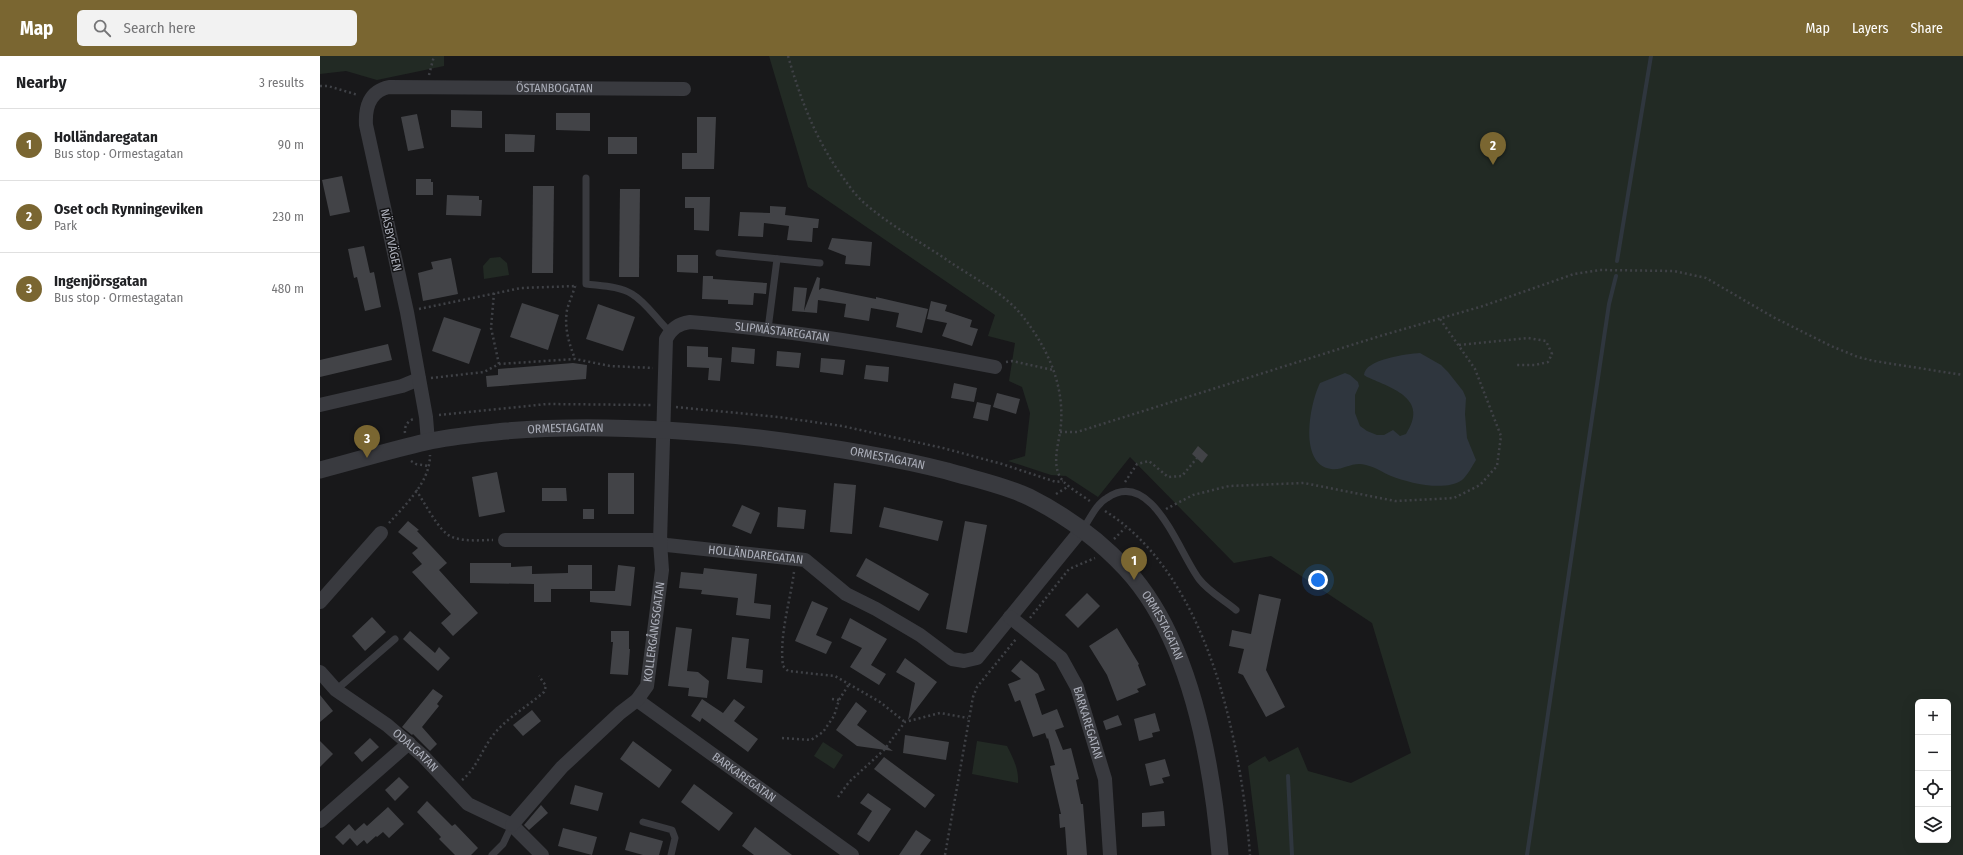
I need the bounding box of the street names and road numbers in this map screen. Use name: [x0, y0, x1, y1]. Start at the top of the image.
street label: ÖSTANBOGATAN: [516, 79, 593, 95]
street label: NÄSBYVÄGEN: [378, 207, 405, 273]
street label: SLIPMÄSTAREGATAN: [734, 319, 831, 345]
street label: ORMESTAGATAN: [527, 421, 604, 436]
street label: ORMESTAGATAN: [849, 444, 926, 472]
street label: HOLLÄNDAREGATAN: [707, 543, 804, 567]
street label: KOLLERGÅNGSGATAN: [641, 581, 667, 683]
street label: ORMESTAGATAN: [1139, 588, 1186, 662]
street label: BARKAREGATAN: [1070, 685, 1106, 761]
street label: ODALGATAN: [390, 726, 441, 775]
street label: BARKAREGATAN: [709, 750, 779, 805]

